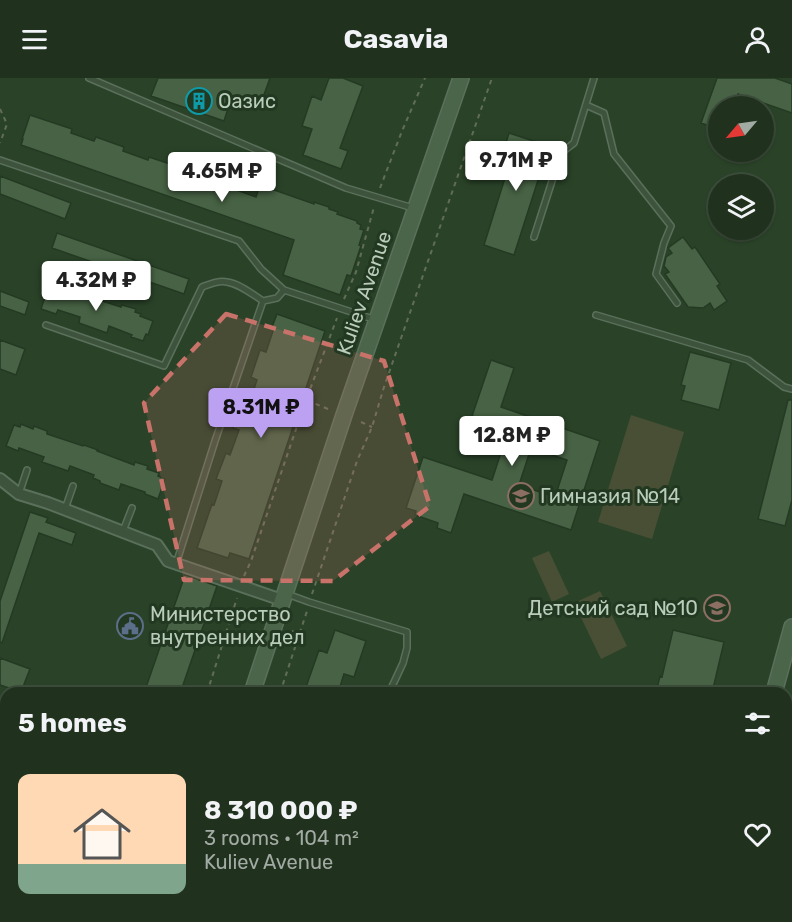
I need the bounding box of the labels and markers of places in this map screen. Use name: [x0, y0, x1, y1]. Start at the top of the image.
building icon: Оазис: [184, 86, 214, 116]
place label: Оазис: [218, 89, 276, 113]
pin: 9.71M ₽: [461, 141, 571, 192]
pin: 4.65M ₽: [167, 152, 277, 203]
pin: 4.32M ₽: [41, 261, 151, 312]
pin: 8.31M ₽: [206, 388, 316, 439]
pin: 12.8M ₽: [457, 416, 567, 467]
school or university icon: Гимназия №14: [506, 481, 536, 511]
place label: Гимназия №14: [540, 484, 680, 508]
school or university icon: Детский сад №10: [702, 593, 732, 623]
place label: Детский сад №10: [528, 596, 698, 620]
place label: Министерство внутренних дел: [150, 602, 305, 649]
public building icon: Министерство внутренних дел: [115, 611, 145, 641]

